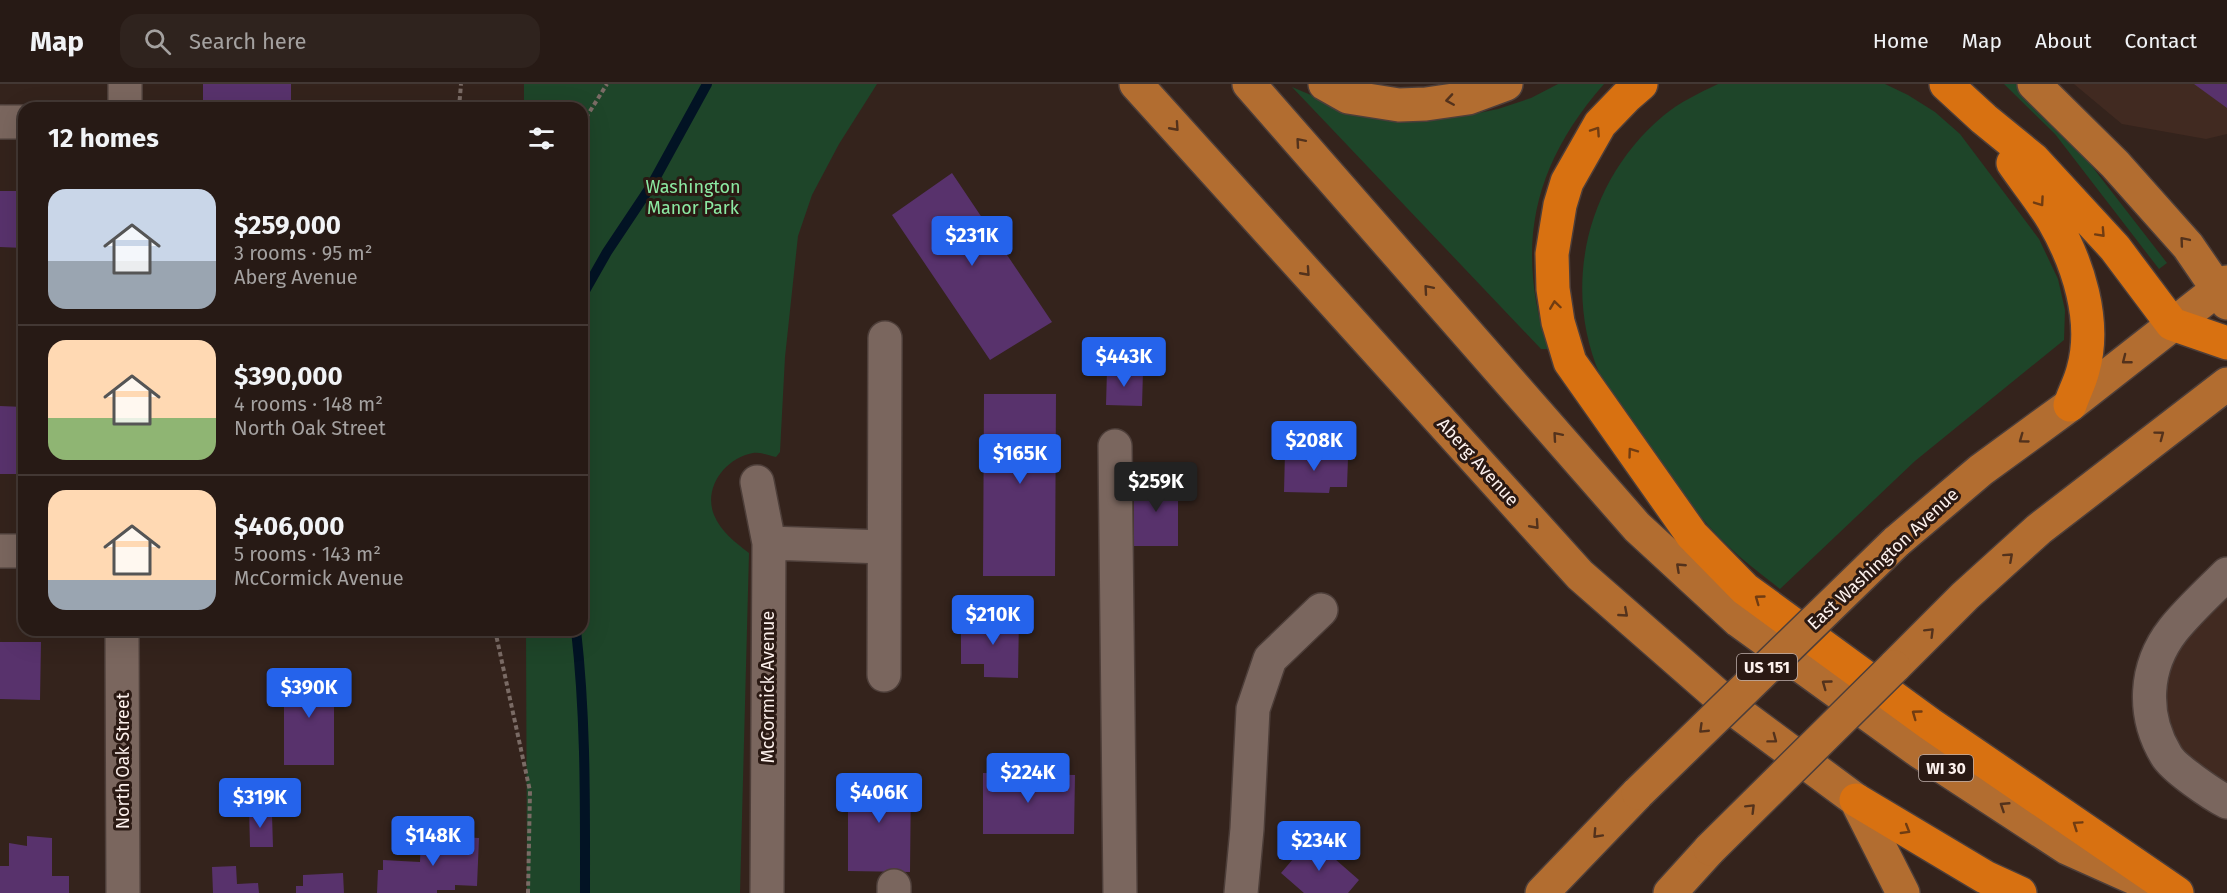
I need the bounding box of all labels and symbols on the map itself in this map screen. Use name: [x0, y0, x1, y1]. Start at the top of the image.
one-way arrow: [1446, 94, 1455, 106]
one-way arrow: [1168, 121, 1179, 131]
one-way arrow: [1589, 127, 1600, 138]
one-way arrow: [1296, 138, 1307, 149]
park label: Washington Manor Park: [645, 176, 741, 219]
one-way arrow: [2033, 196, 2044, 207]
pin: $231K: [930, 216, 1014, 267]
one-way arrow: [2094, 226, 2105, 237]
one-way arrow: [2180, 237, 2191, 248]
one-way arrow: [1299, 265, 1310, 276]
one-way arrow: [1425, 285, 1436, 296]
one-way arrow: [1549, 301, 1561, 310]
pin: $443K: [1082, 337, 1166, 388]
one-way arrow: [2122, 353, 2133, 364]
street label: Aberg Avenue: [1433, 413, 1523, 511]
pin: $208K: [1272, 421, 1356, 472]
one-way arrow: [2154, 431, 2165, 442]
one-way arrow: [1553, 432, 1564, 442]
one-way arrow: [2018, 432, 2029, 443]
pin: $165K: [978, 434, 1062, 485]
one-way arrow: [1628, 448, 1639, 459]
pin: $259K: [1114, 462, 1198, 513]
street label: East Washington Avenue: [1803, 483, 1963, 635]
one-way arrow: [1528, 518, 1539, 529]
one-way arrow: [2002, 553, 2012, 564]
one-way arrow: [1677, 563, 1687, 574]
pin: $210K: [951, 595, 1035, 646]
one-way arrow: [1754, 595, 1765, 606]
one-way arrow: [1617, 606, 1628, 617]
street label: McCormick Avenue: [757, 611, 779, 763]
one-way arrow: [1923, 628, 1933, 639]
road number: US 151: [1737, 654, 1797, 680]
pin: $390K: [267, 668, 351, 719]
one-way arrow: [1821, 680, 1832, 691]
street label: North Oak Street: [112, 692, 134, 829]
one-way arrow: [1912, 710, 1923, 721]
one-way arrow: [1699, 722, 1710, 733]
one-way arrow: [1766, 731, 1777, 742]
pin: $224K: [986, 753, 1070, 804]
road number: WI 30: [1919, 755, 1973, 781]
pin: $406K: [837, 773, 921, 824]
pin: $319K: [218, 778, 302, 829]
one-way arrow: [1999, 802, 2010, 813]
one-way arrow: [1744, 804, 1755, 815]
pin: $148K: [391, 816, 475, 867]
one-way arrow: [2073, 820, 2083, 832]
pin: $234K: [1277, 821, 1361, 872]
one-way arrow: [1900, 823, 1910, 834]
one-way arrow: [1593, 827, 1604, 838]

